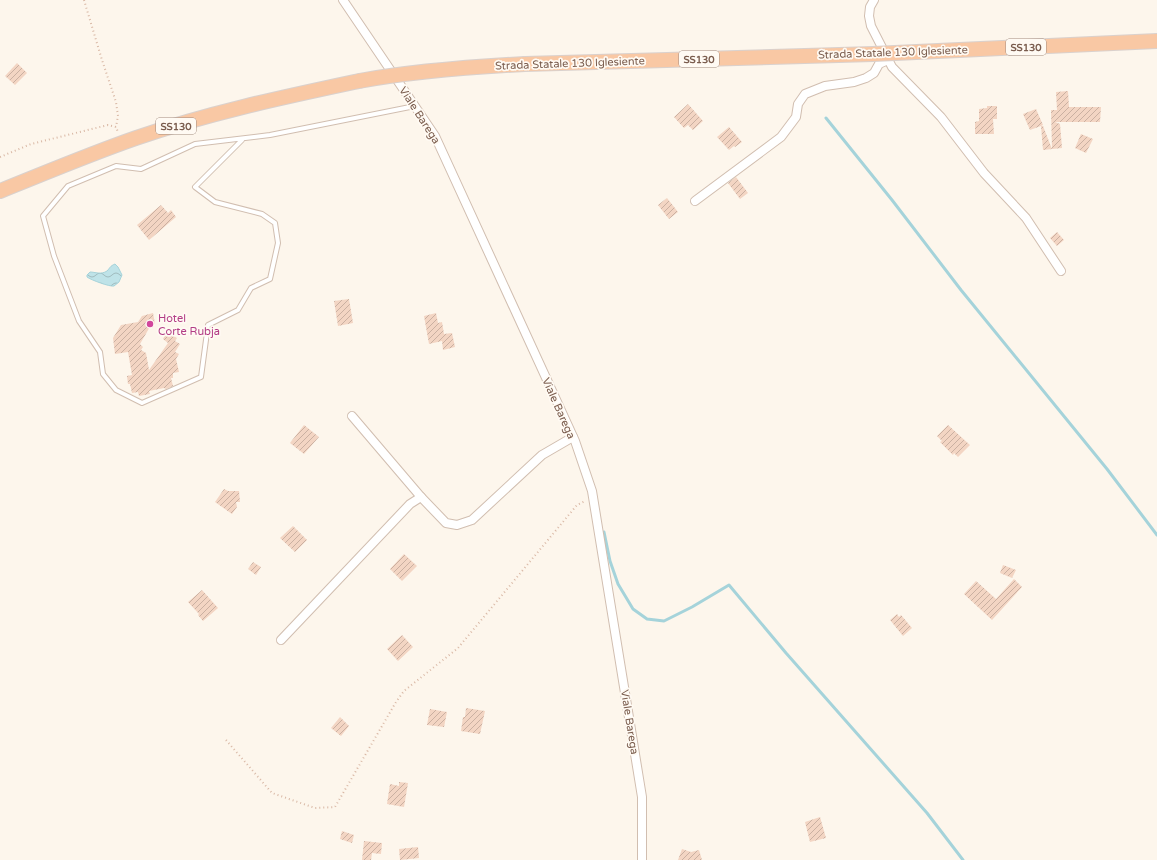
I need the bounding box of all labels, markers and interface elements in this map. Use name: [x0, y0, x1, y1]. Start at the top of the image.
road number: SS130: [1006, 39, 1046, 55]
street label: Strada Statale 130 Iglesiente: [818, 43, 968, 62]
road number: SS130: [679, 51, 719, 67]
street label: Strada Statale 130 Iglesiente: [495, 54, 645, 73]
street label: Viale Barega: [396, 84, 443, 146]
road number: SS130: [156, 118, 196, 134]
place label: Hotel Corte Rubja: [158, 312, 220, 338]
marker: Hotel Corte Rubja: [145, 319, 155, 329]
street label: Viale Barega: [539, 376, 578, 441]
street label: Viale Barega: [618, 689, 641, 755]

